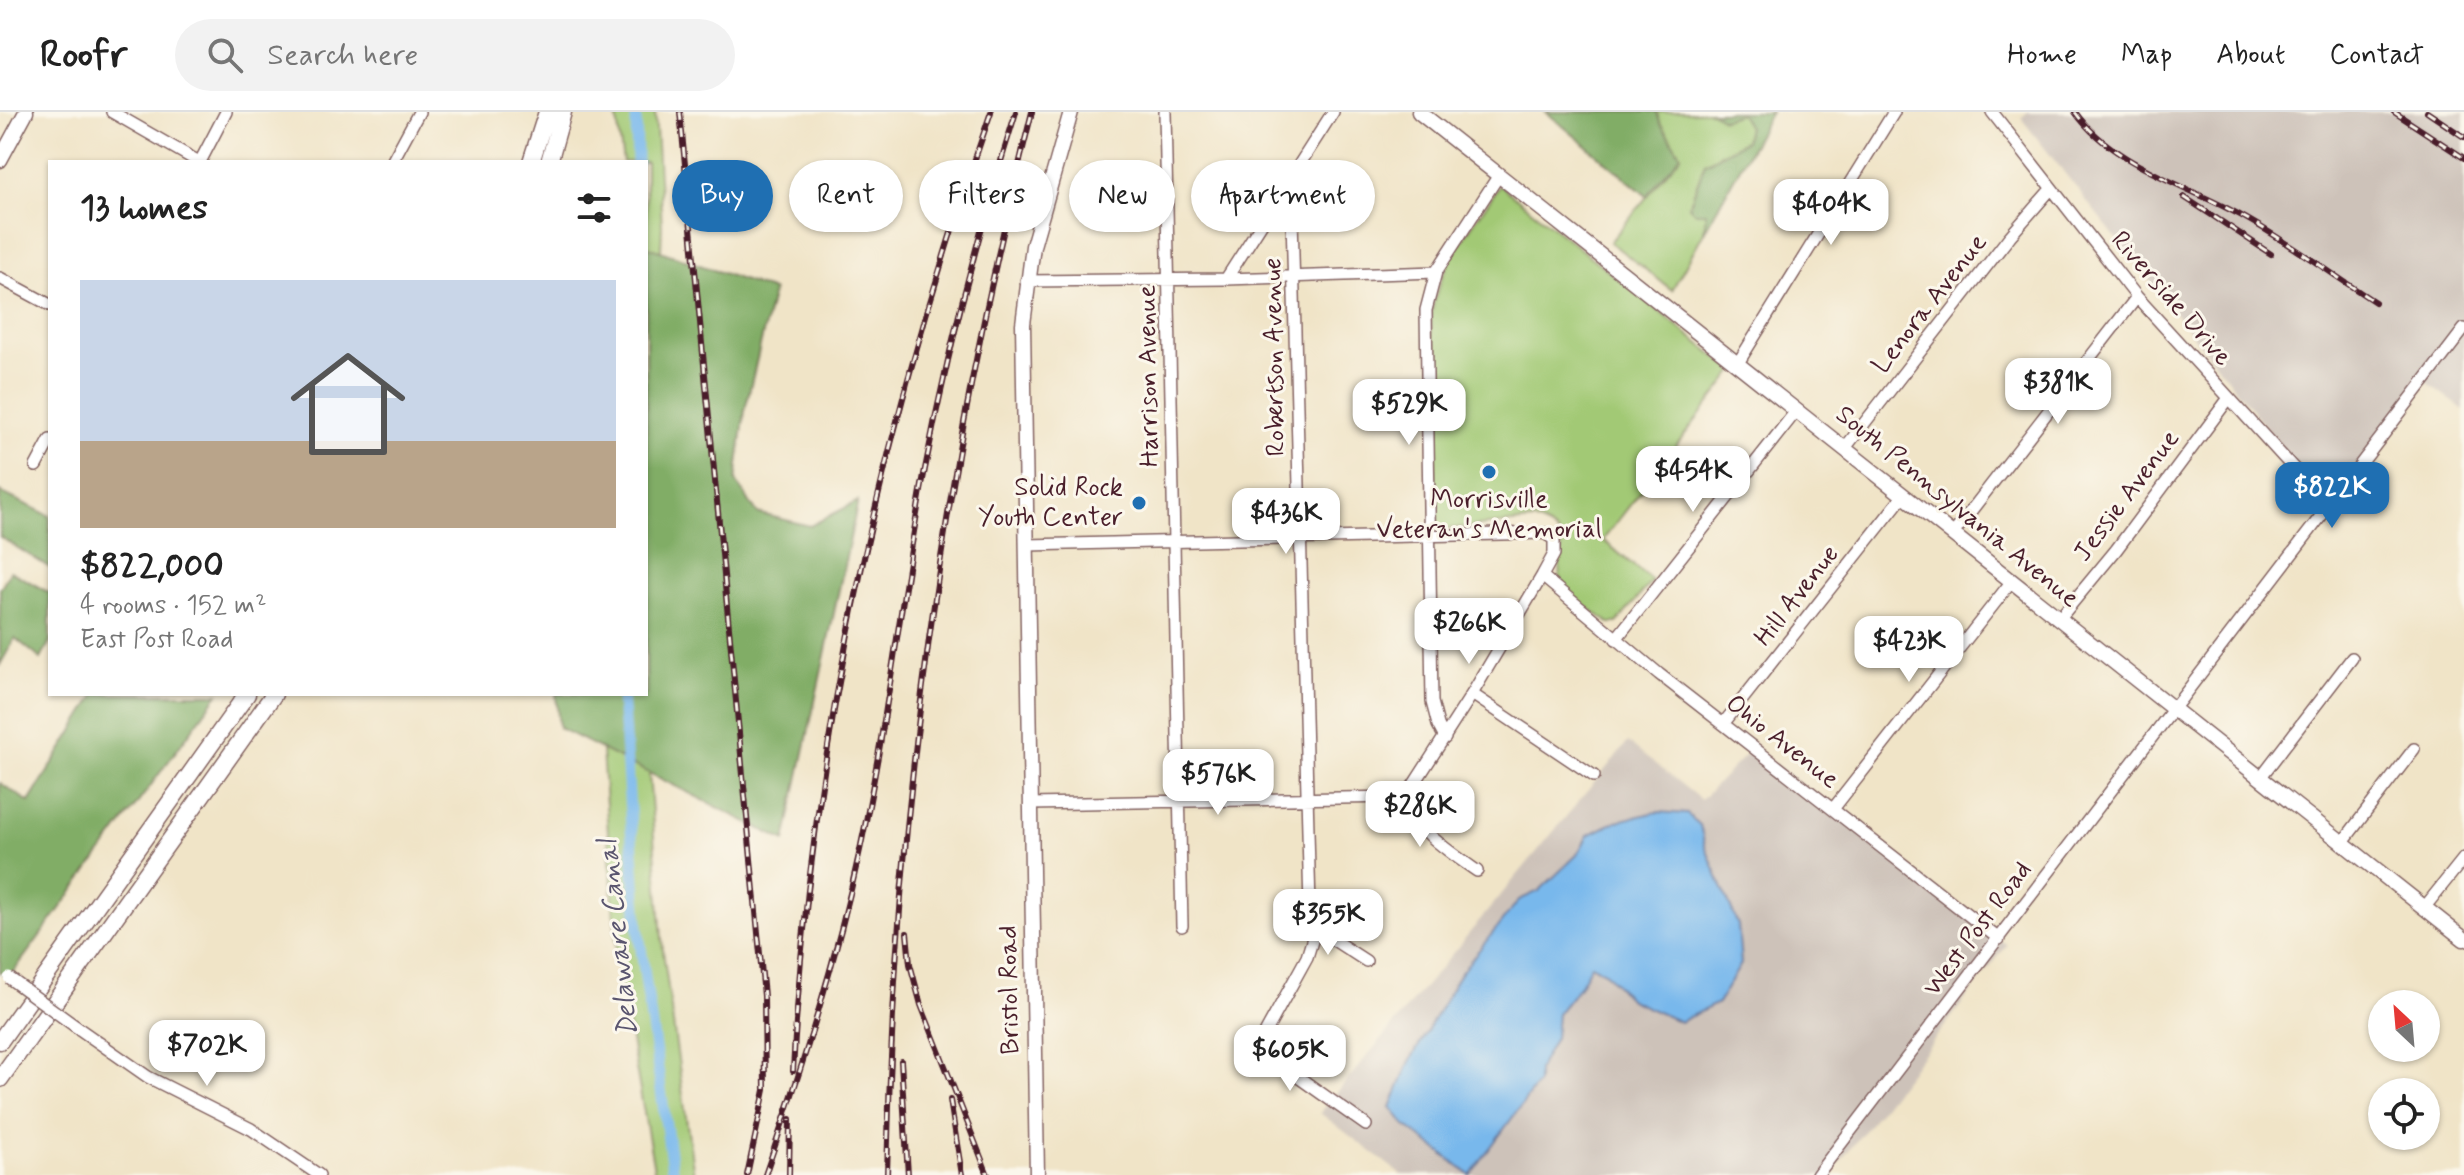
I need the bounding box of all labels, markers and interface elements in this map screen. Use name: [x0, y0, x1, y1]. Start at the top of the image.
search box: [175, 19, 735, 91]
text: Roofr: [40, 31, 127, 80]
icon: search: [203, 33, 247, 77]
text: Search here: [267, 36, 418, 75]
text: Home: [2007, 37, 2077, 74]
text: Map: [2121, 37, 2172, 74]
text: About: [2216, 37, 2285, 74]
text: Contact: [2329, 37, 2424, 74]
chip: Buy: [672, 160, 773, 232]
chip: Rent: [789, 160, 903, 232]
chip: Filters: [919, 160, 1053, 232]
chip: New: [1069, 160, 1175, 232]
chip: Apartment: [1191, 160, 1375, 232]
pin: $404K: [1775, 179, 1887, 247]
text: 13 homes: [80, 186, 208, 231]
icon: filters: [572, 186, 616, 230]
text: $404K: [1792, 188, 1870, 222]
street label: Riverside Drive: [2103, 224, 2239, 374]
street label: Lenora Avenue: [1865, 227, 1995, 381]
street label: Robertson Avenue: [1256, 257, 1294, 457]
street label: Harrison Avenue: [1130, 284, 1168, 467]
icon: home: [276, 332, 420, 476]
pin: $381K: [2002, 358, 2114, 426]
text: $381K: [2023, 367, 2093, 401]
pin: $529K: [1353, 379, 1465, 447]
text: $529K: [1371, 388, 1447, 422]
street label: South Pennsylvania Avenue: [1828, 398, 2086, 616]
street label: Jessie Avenue: [2066, 423, 2188, 569]
pin: $454K: [1637, 446, 1749, 514]
text: $454K: [1654, 455, 1732, 489]
pin: $822K: [2276, 462, 2388, 530]
marker: Morrisville Veteran's Memorial: [1480, 463, 1498, 481]
place label: Solid Rock Youth Center: [978, 471, 1123, 535]
text: $822K: [2293, 471, 2371, 505]
place label: Morrisville Veteran's Memorial: [1376, 483, 1602, 547]
pin: $436K: [1230, 488, 1342, 556]
marker: Solid Rock Youth Center: [1130, 494, 1148, 512]
text: $436K: [1250, 497, 1322, 531]
street label: Hill Avenue: [1747, 538, 1847, 654]
text: $822,000: [80, 544, 224, 589]
text: 4 rooms · 152 m²: [80, 589, 267, 623]
pin: $266K: [1413, 598, 1525, 666]
text: $266K: [1432, 607, 1506, 641]
pin: $423K: [1853, 616, 1965, 684]
text: East Post Road: [80, 623, 233, 657]
text: $423K: [1872, 625, 1946, 659]
street label: Ohio Avenue: [1718, 687, 1846, 797]
pin: $576K: [1162, 749, 1274, 817]
text: $576K: [1181, 758, 1255, 792]
pin: $286K: [1364, 781, 1476, 849]
text: $286K: [1384, 790, 1456, 824]
water label: Delaware Canal: [590, 835, 648, 1038]
street label: West Post Road: [1916, 855, 2040, 1003]
pin: $355K: [1272, 889, 1384, 957]
text: $355K: [1291, 898, 1365, 932]
street label: Bristol Road: [992, 925, 1028, 1055]
north arrow: [2368, 990, 2440, 1062]
map controls: [2368, 990, 2440, 1150]
pin: $702K: [151, 1020, 263, 1088]
pin: $605K: [1234, 1025, 1346, 1093]
text: $702K: [167, 1029, 247, 1063]
text: $605K: [1252, 1034, 1328, 1068]
button: locate: [2368, 1078, 2440, 1150]

